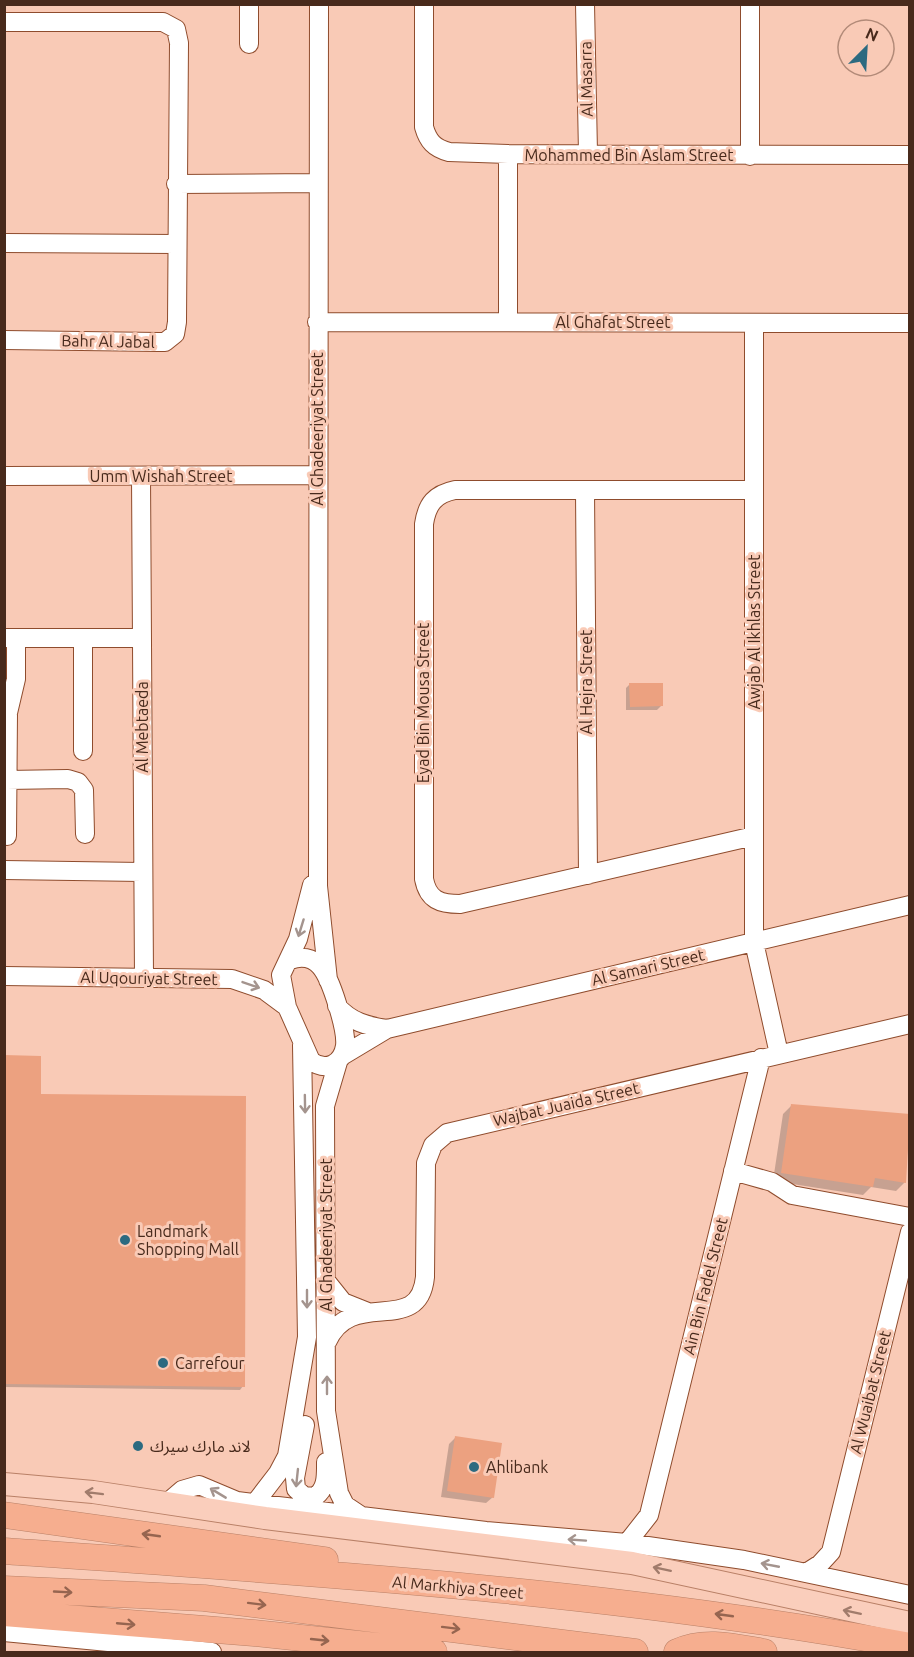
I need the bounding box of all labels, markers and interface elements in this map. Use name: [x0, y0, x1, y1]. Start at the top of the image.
north arrow: [836, 18, 896, 78]
text: N: [863, 24, 881, 45]
street label: Al Masarra: [576, 41, 596, 117]
street label: Mohammed Bin Aslam Street: [524, 146, 734, 164]
street label: Al Ghafat Street: [555, 313, 671, 331]
street label: Bahr Al Jabal: [61, 331, 155, 351]
street label: Al Ghadeeriyat Street: [308, 351, 326, 506]
street label: Umm Wishah Street: [90, 467, 233, 485]
street label: Awjab Al Ikhlas Street: [745, 554, 763, 710]
street label: Eyad Bin Mousa Street: [414, 622, 432, 783]
street label: Al Hejra Street: [577, 629, 595, 734]
street label: Al Mebtaeda: [133, 681, 151, 773]
one-way arrow: [295, 918, 306, 937]
street label: Al Samari Street: [590, 945, 707, 989]
street label: Al Uqouriyat Street: [80, 968, 219, 988]
one-way arrow: [241, 981, 260, 992]
street label: Wajbat Juaida Street: [491, 1078, 641, 1130]
one-way arrow: [299, 1093, 311, 1113]
street label: Al Ghadeeriyat Street: [317, 1157, 335, 1312]
street label: Ain Bin Fadel Street: [679, 1215, 731, 1356]
place label: Landmark Shopping Mall: [137, 1222, 239, 1258]
marker: Landmark Shopping Mall: [118, 1233, 132, 1247]
one-way arrow: [301, 1288, 313, 1308]
street label: Al Wuaibat Street: [846, 1328, 894, 1455]
place label: Carrefour: [175, 1354, 245, 1372]
marker: Carrefour: [156, 1356, 170, 1370]
one-way arrow: [321, 1376, 333, 1396]
place label: لاند مارك سيرك: [150, 1437, 251, 1456]
marker: لاند مارك سيرك: [131, 1439, 145, 1453]
place label: Ahlibank: [486, 1458, 548, 1476]
marker: Ahlibank: [467, 1460, 481, 1474]
one-way arrow: [291, 1468, 302, 1487]
one-way arrow: [210, 1486, 227, 1498]
one-way arrow: [84, 1487, 104, 1498]
one-way arrow: [142, 1529, 162, 1540]
one-way arrow: [568, 1534, 587, 1545]
one-way arrow: [761, 1559, 781, 1570]
one-way arrow: [653, 1563, 672, 1574]
street label: Al Markhiya Street: [392, 1572, 525, 1602]
one-way arrow: [52, 1586, 72, 1597]
one-way arrow: [247, 1599, 267, 1610]
one-way arrow: [843, 1606, 862, 1617]
one-way arrow: [714, 1610, 734, 1621]
one-way arrow: [115, 1619, 135, 1630]
one-way arrow: [441, 1623, 460, 1634]
one-way arrow: [309, 1635, 329, 1646]

